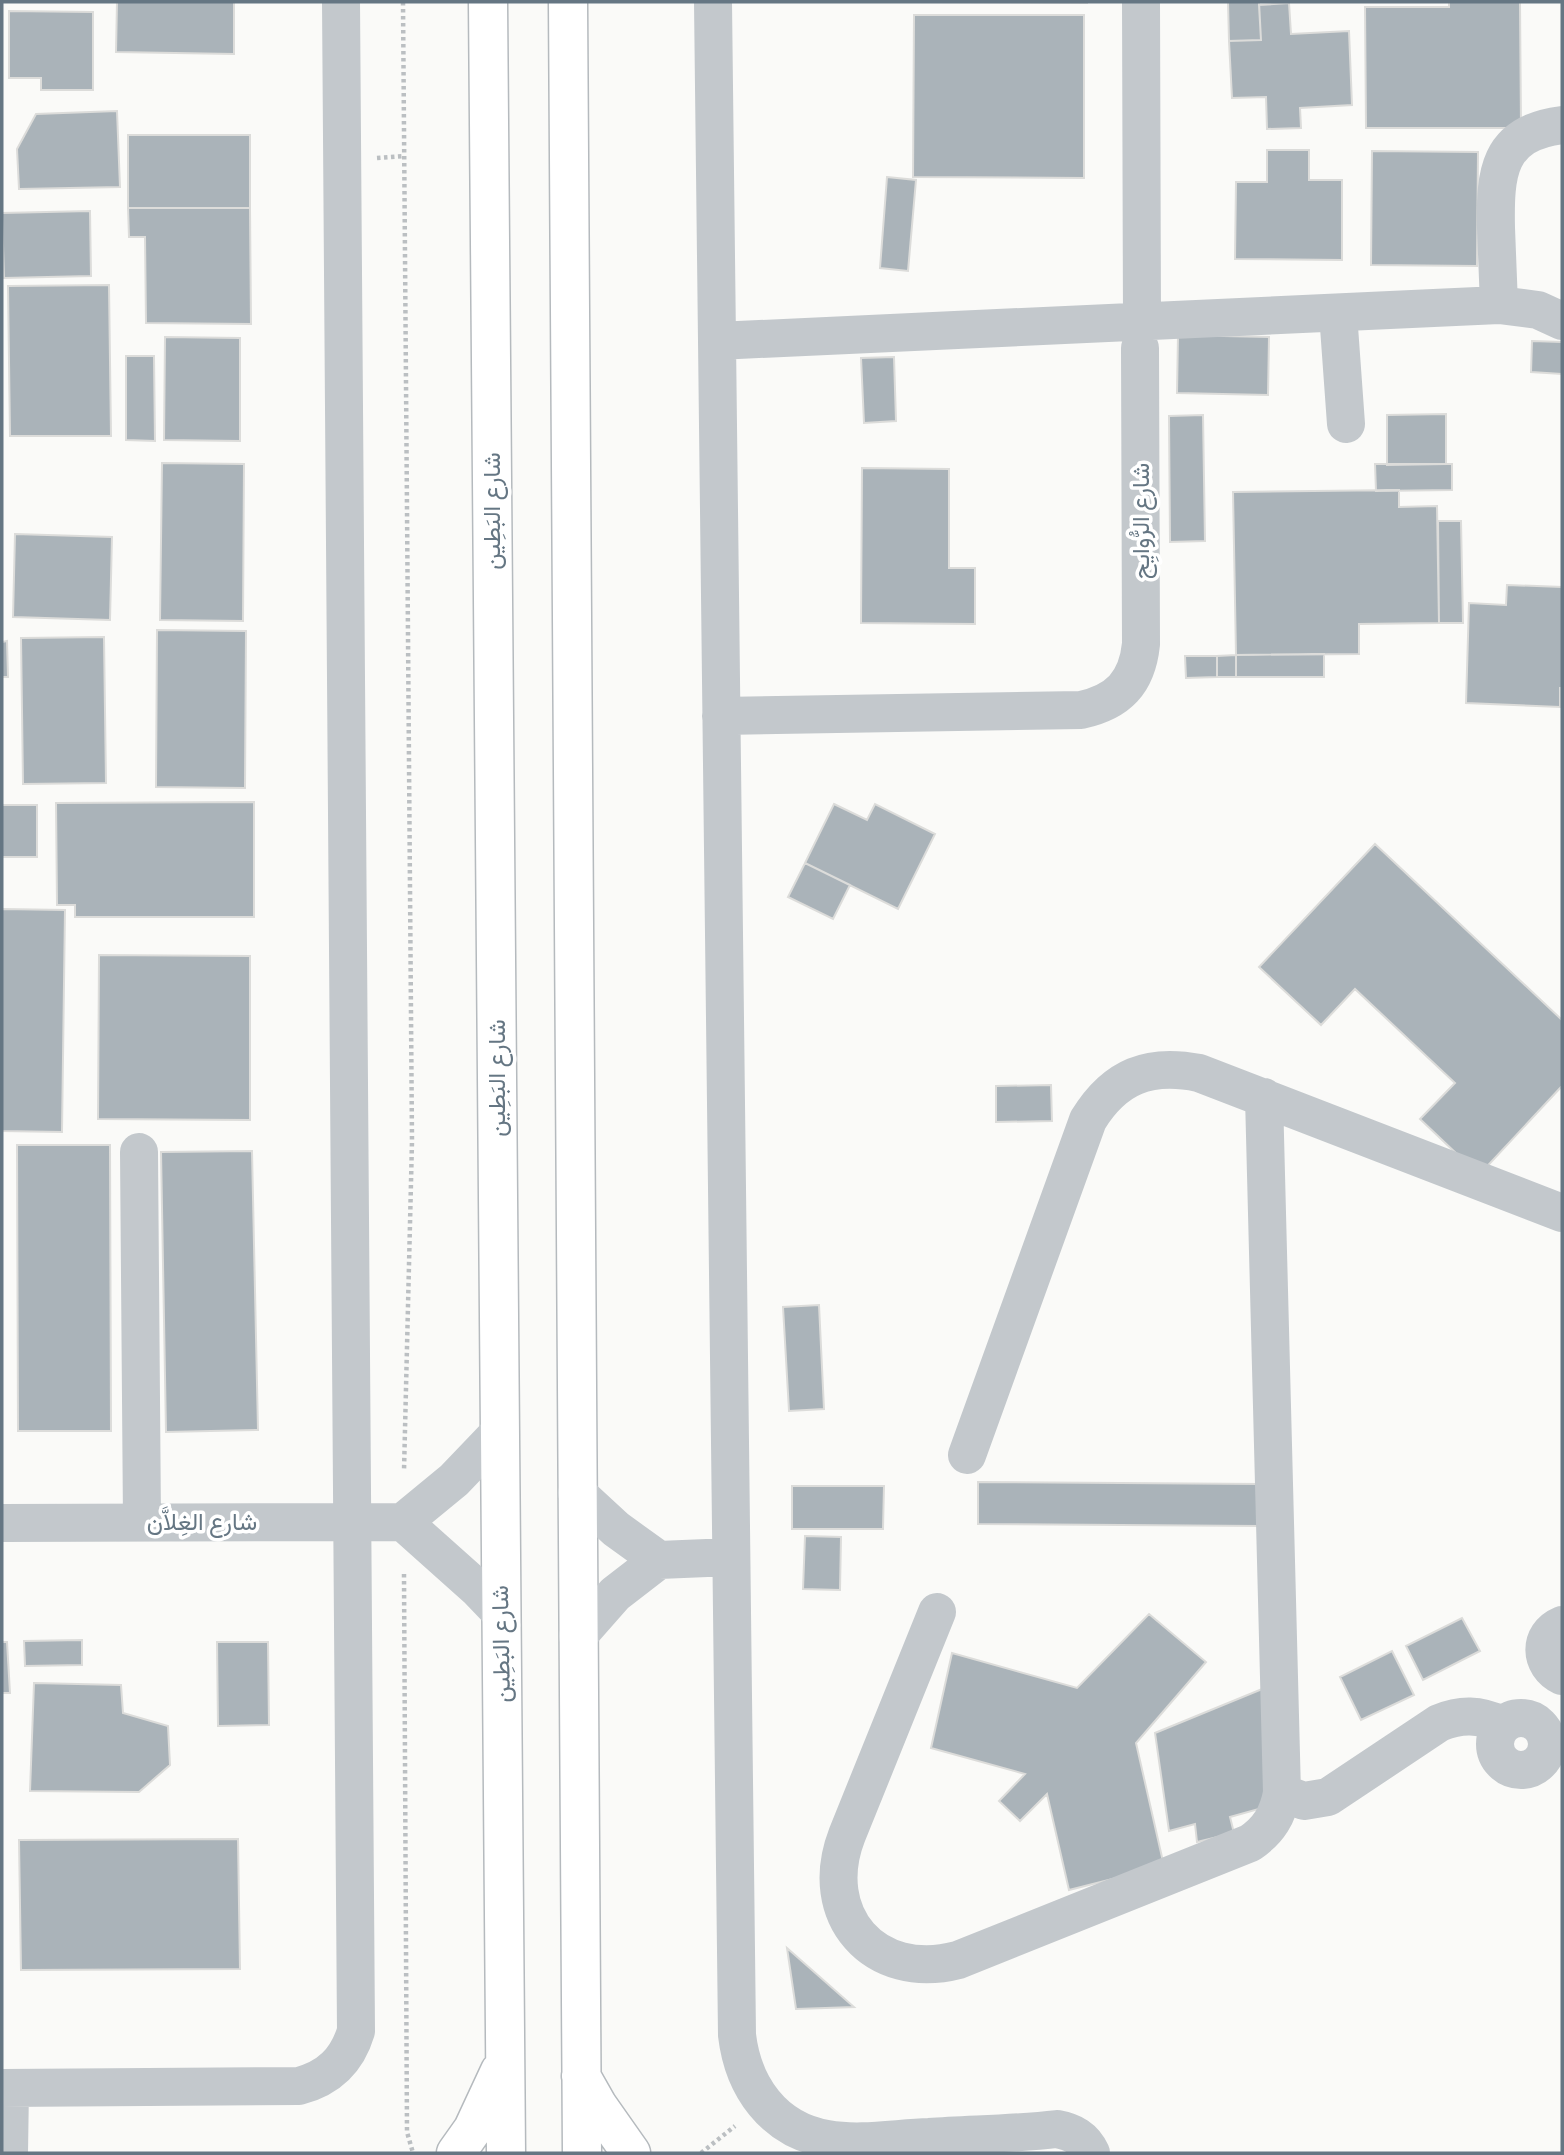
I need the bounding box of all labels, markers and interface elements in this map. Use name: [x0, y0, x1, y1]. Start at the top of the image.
street label: شارع البَطِين: [477, 452, 508, 570]
street label: شارع الرُّوايِح: [1126, 463, 1159, 579]
street label: شارع البَطِين: [482, 1019, 513, 1137]
street label: شارع الغِلاَّن: [147, 1506, 257, 1538]
street label: شارع البَطِين: [485, 1585, 518, 1703]

